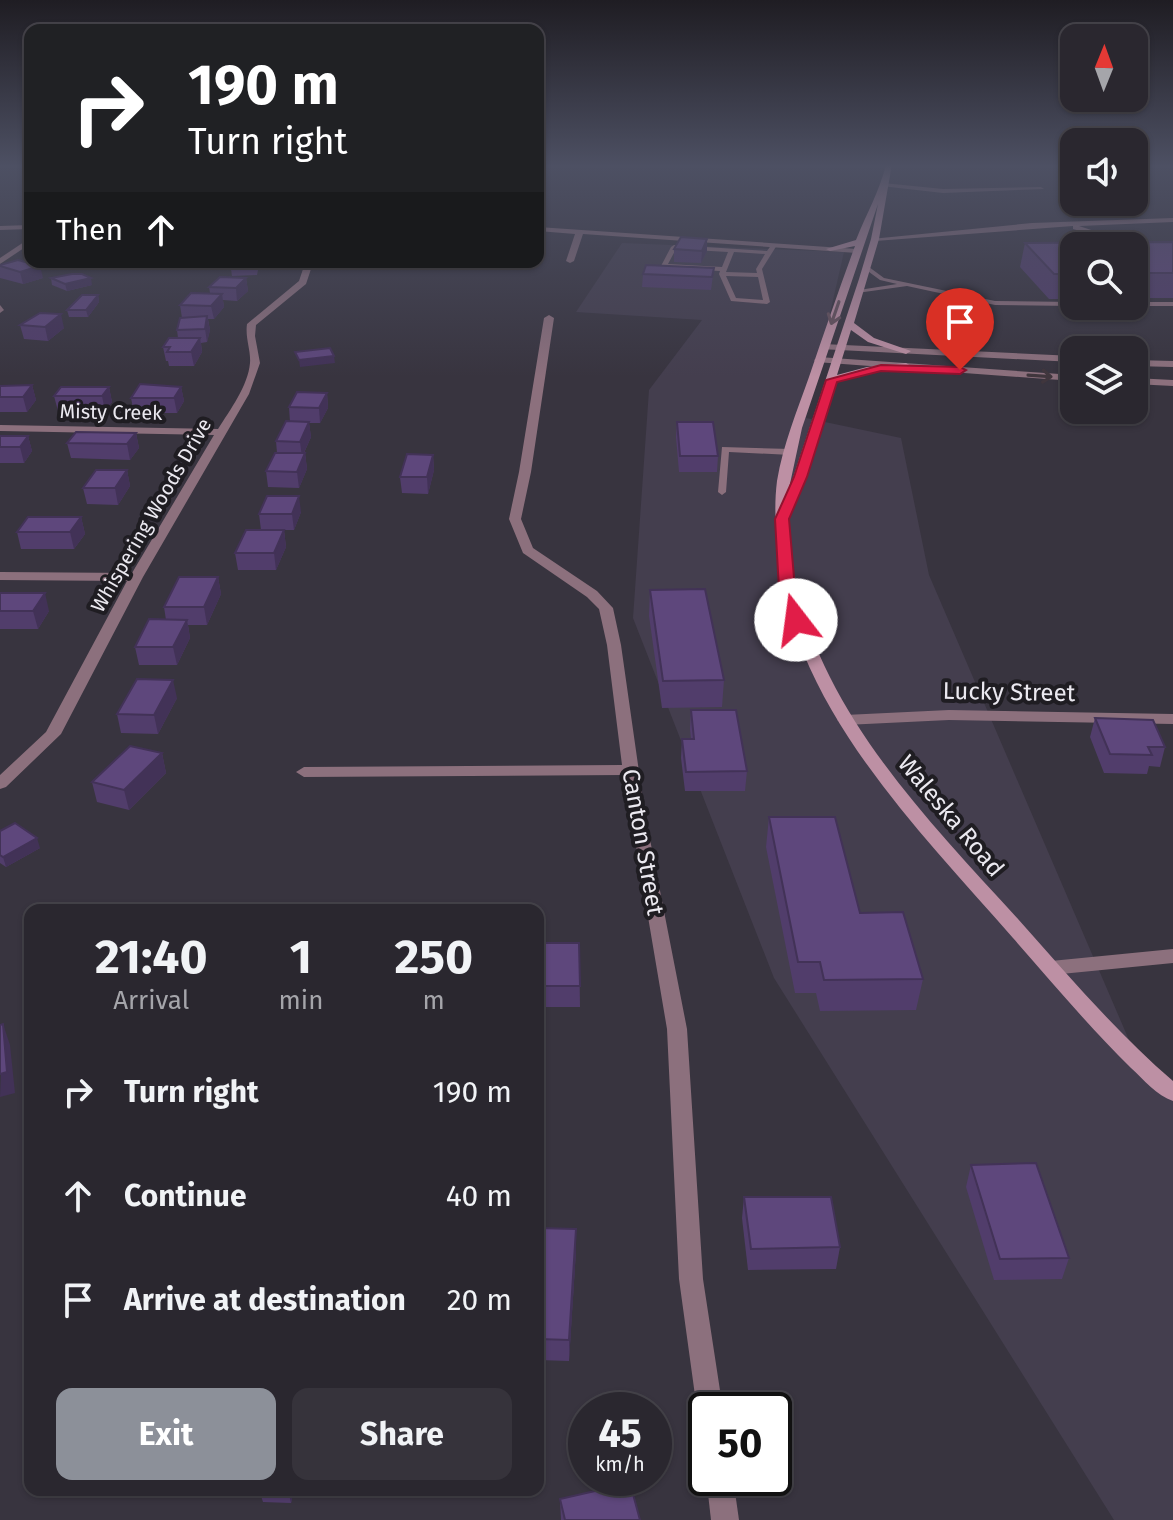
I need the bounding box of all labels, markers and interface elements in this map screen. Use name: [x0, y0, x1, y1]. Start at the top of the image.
north arrow: [1060, 24, 1148, 112]
map controls: [1060, 24, 1148, 424]
text: 190 m: [188, 52, 339, 119]
icon: right: [56, 56, 160, 160]
text: Turn right: [188, 120, 348, 164]
button: sound: [1060, 128, 1148, 216]
icon: ahead: [139, 208, 183, 252]
text: Then: [56, 212, 123, 248]
button: search: [1060, 232, 1148, 320]
pin: [926, 288, 994, 370]
one-way arrow: [827, 300, 841, 325]
icon: arrive: [938, 300, 982, 344]
button: layers: [1060, 336, 1148, 424]
one-way arrow: [1026, 369, 1053, 384]
street label: Misty Creek: [59, 399, 163, 425]
street label: Whispering Woods Drive: [86, 414, 216, 616]
position arrow: [754, 578, 838, 662]
street label: Lucky Street: [942, 677, 1076, 707]
street label: Waleska Road: [892, 750, 1010, 882]
street label: Canton Street: [616, 767, 670, 918]
text: 21:40: [95, 928, 208, 986]
text: 1: [290, 928, 312, 986]
text: 250: [394, 928, 473, 986]
text: Arrival: [113, 985, 189, 1016]
text: min: [279, 985, 323, 1016]
text: m: [423, 985, 445, 1016]
icon: right: [56, 1070, 100, 1114]
text: Turn right: [124, 1074, 259, 1110]
text: 190 m: [433, 1074, 512, 1110]
icon: ahead: [56, 1174, 100, 1218]
text: Continue: [124, 1178, 247, 1214]
text: 40 m: [446, 1178, 512, 1214]
icon: arrive: [56, 1278, 100, 1322]
text: Arrive at destination: [124, 1282, 406, 1318]
text: 20 m: [447, 1282, 512, 1318]
button: Exit: [56, 1388, 276, 1480]
button: Share: [292, 1388, 512, 1480]
speed limit sign: 50: [688, 1392, 792, 1496]
text: 45: [598, 1410, 642, 1458]
text: km/h: [595, 1452, 645, 1476]

